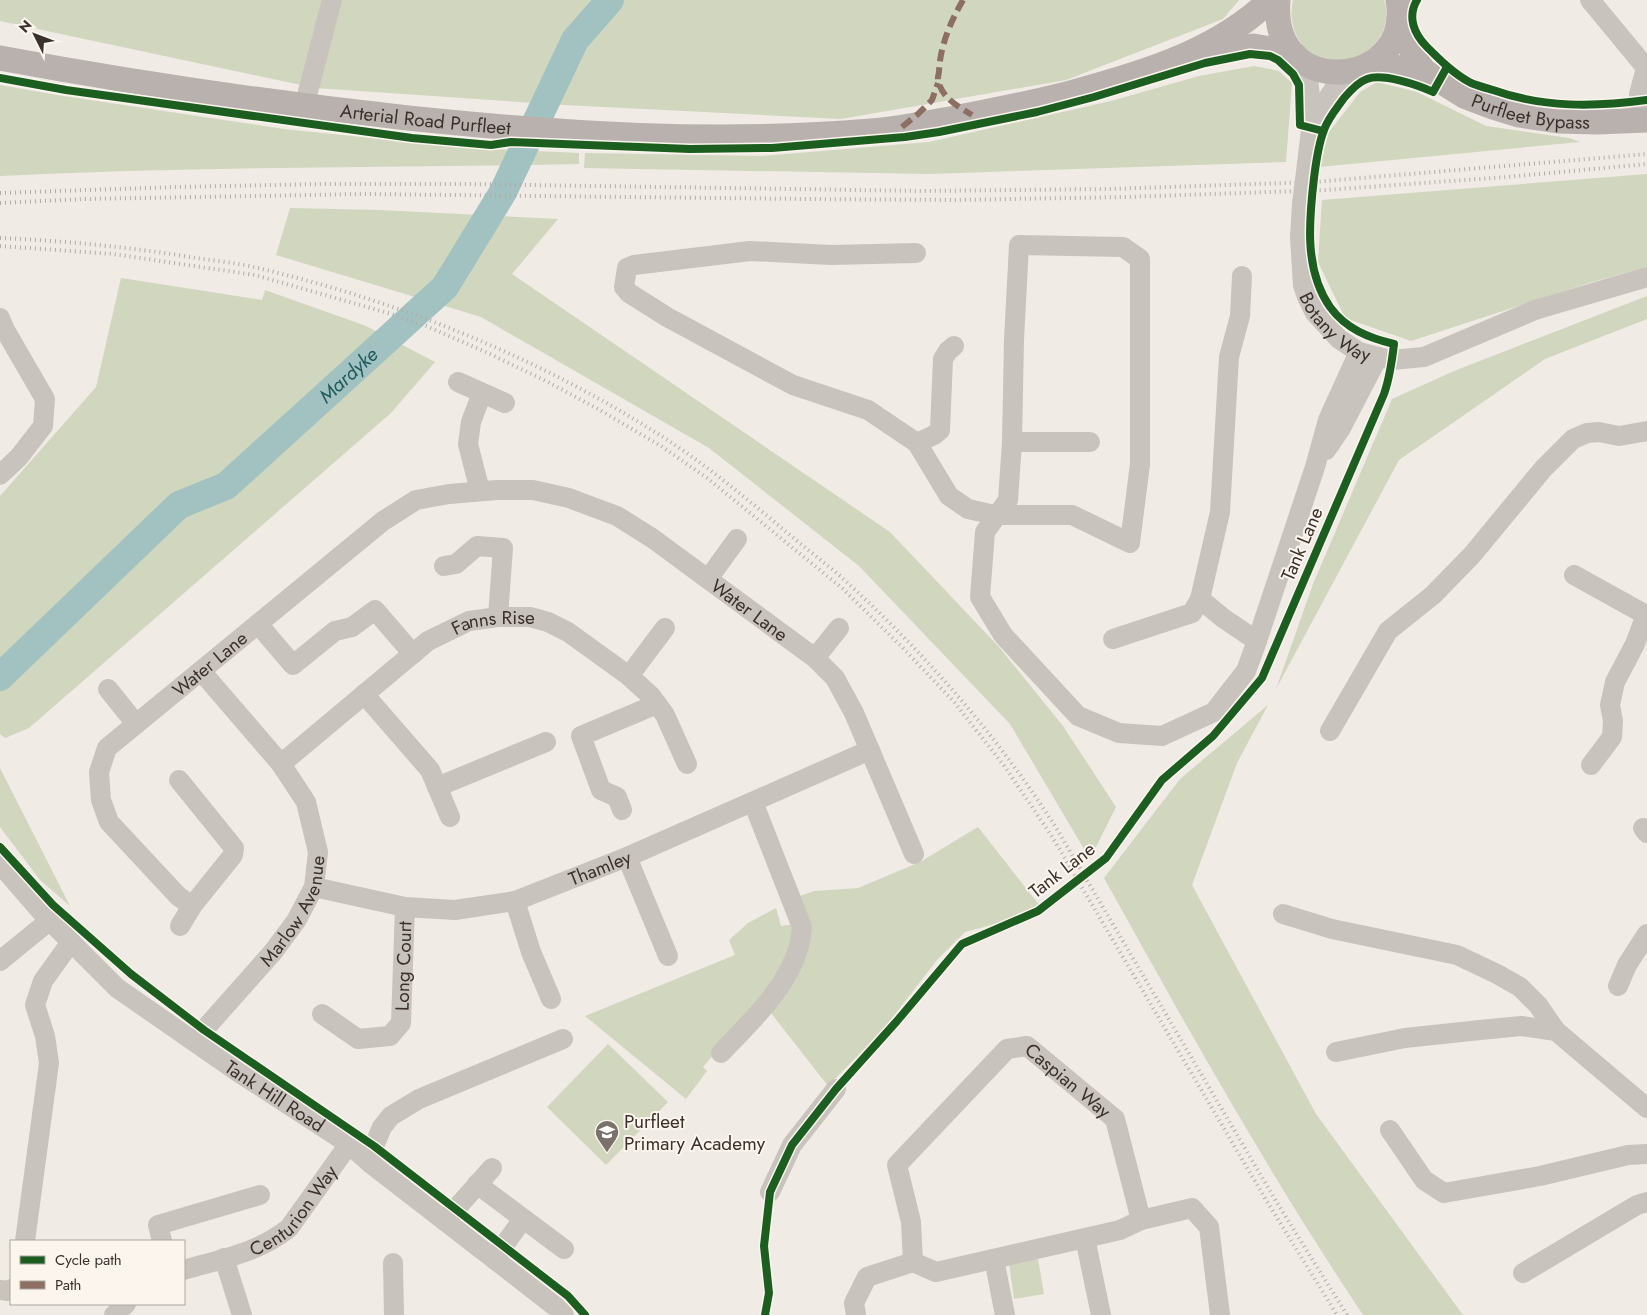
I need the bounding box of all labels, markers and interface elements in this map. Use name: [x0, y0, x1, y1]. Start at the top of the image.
north arrow: [10, 10, 60, 60]
text: N: [14, 15, 36, 37]
street label: Purfleet Bypass: [1468, 87, 1591, 135]
street label: Arterial Road Purfleet: [339, 97, 512, 141]
street label: Botany Way: [1293, 287, 1374, 368]
water label: Mardyke: [312, 340, 384, 410]
street label: Tank Lane: [1274, 503, 1330, 585]
street label: Water Lane: [705, 572, 794, 648]
street label: Fanns Rise: [446, 604, 535, 641]
street label: Water Lane: [166, 624, 253, 703]
street label: Tank Lane: [1023, 835, 1101, 905]
street label: Thamley: [565, 843, 636, 892]
street label: Marlow Avenue: [253, 854, 331, 972]
street label: Long Court: [388, 920, 418, 1011]
street label: Caspian Way: [1019, 1036, 1118, 1124]
street label: Tank Hill Road: [220, 1054, 330, 1138]
place label: Purfleet Primary Academy: [624, 1108, 766, 1157]
school or university icon: Purfleet Primary Academy: [594, 1119, 620, 1153]
street label: Centurion Way: [245, 1159, 344, 1262]
legend: [10, 1240, 185, 1305]
text: Cycle path: [55, 1249, 122, 1271]
text: Path: [55, 1274, 81, 1296]

